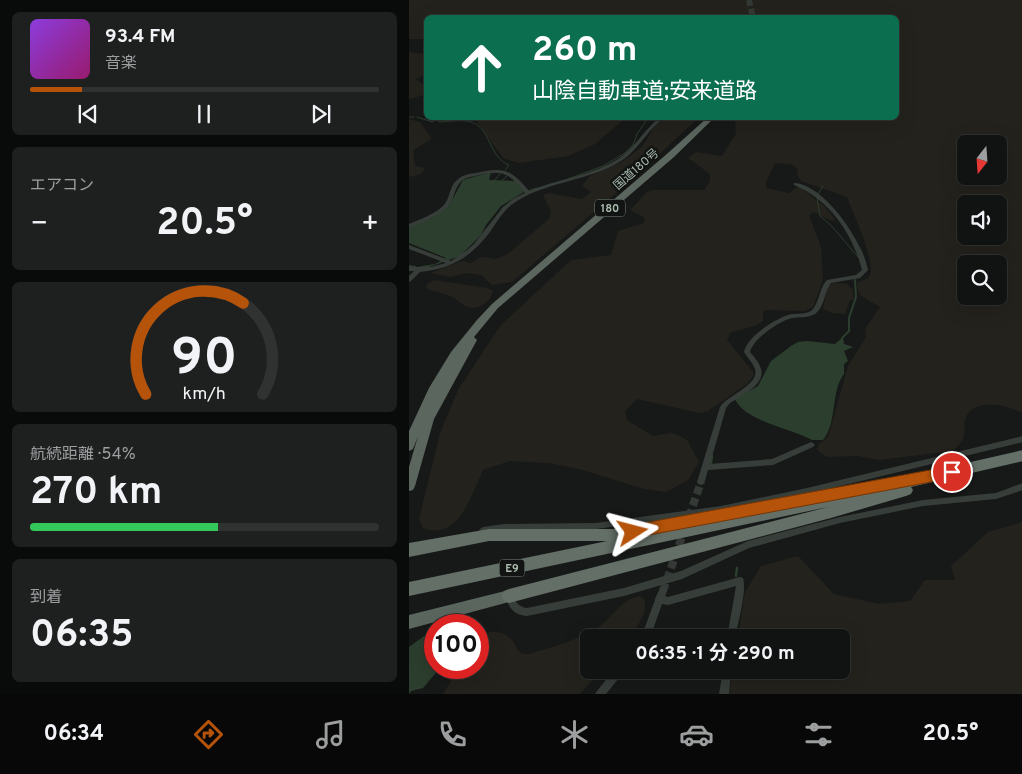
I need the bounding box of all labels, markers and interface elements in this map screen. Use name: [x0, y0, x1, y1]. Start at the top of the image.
text: 93.4 FM: [105, 25, 176, 49]
text: 260 m: [532, 29, 637, 73]
icon: ahead: [449, 35, 514, 100]
text: 音楽: [105, 54, 137, 74]
text: 山陰自動車道;安来道路: [532, 79, 757, 106]
icon: previous: [74, 100, 102, 128]
icon: pause: [190, 100, 218, 128]
icon: next: [307, 100, 335, 128]
north arrow: [957, 135, 1007, 185]
map controls: [957, 135, 1007, 305]
street label: 国道180号: [610, 146, 663, 194]
text: エアコン: [30, 176, 94, 196]
button: sound: [957, 195, 1007, 245]
text: 20.5°: [156, 200, 253, 249]
road number: 180: [595, 200, 625, 217]
text: −: [30, 207, 48, 243]
text: +: [361, 207, 379, 243]
button: search: [957, 255, 1007, 305]
text: 90: [171, 327, 238, 393]
text: km/h: [183, 383, 226, 406]
text: 航続距離 · 54%: [30, 445, 136, 465]
pin: [931, 451, 973, 493]
icon: arrive: [938, 458, 966, 486]
text: 270 km: [30, 469, 162, 518]
position arrow: [606, 505, 658, 557]
road number: E9: [499, 560, 525, 576]
text: 到着: [30, 588, 62, 608]
text: 06:35: [30, 612, 134, 661]
speed limit sign: 100: [424, 614, 489, 679]
text: 06:35 · 1 分 · 290 m: [635, 642, 795, 666]
icon: directions: [191, 717, 226, 752]
icon: music: [313, 717, 348, 752]
icon: phone: [435, 717, 470, 752]
icon: climate: [557, 717, 592, 752]
icon: car: [679, 717, 714, 752]
icon: filters: [801, 717, 836, 752]
text: 06:34: [43, 721, 104, 748]
text: 20.5°: [923, 721, 978, 748]

